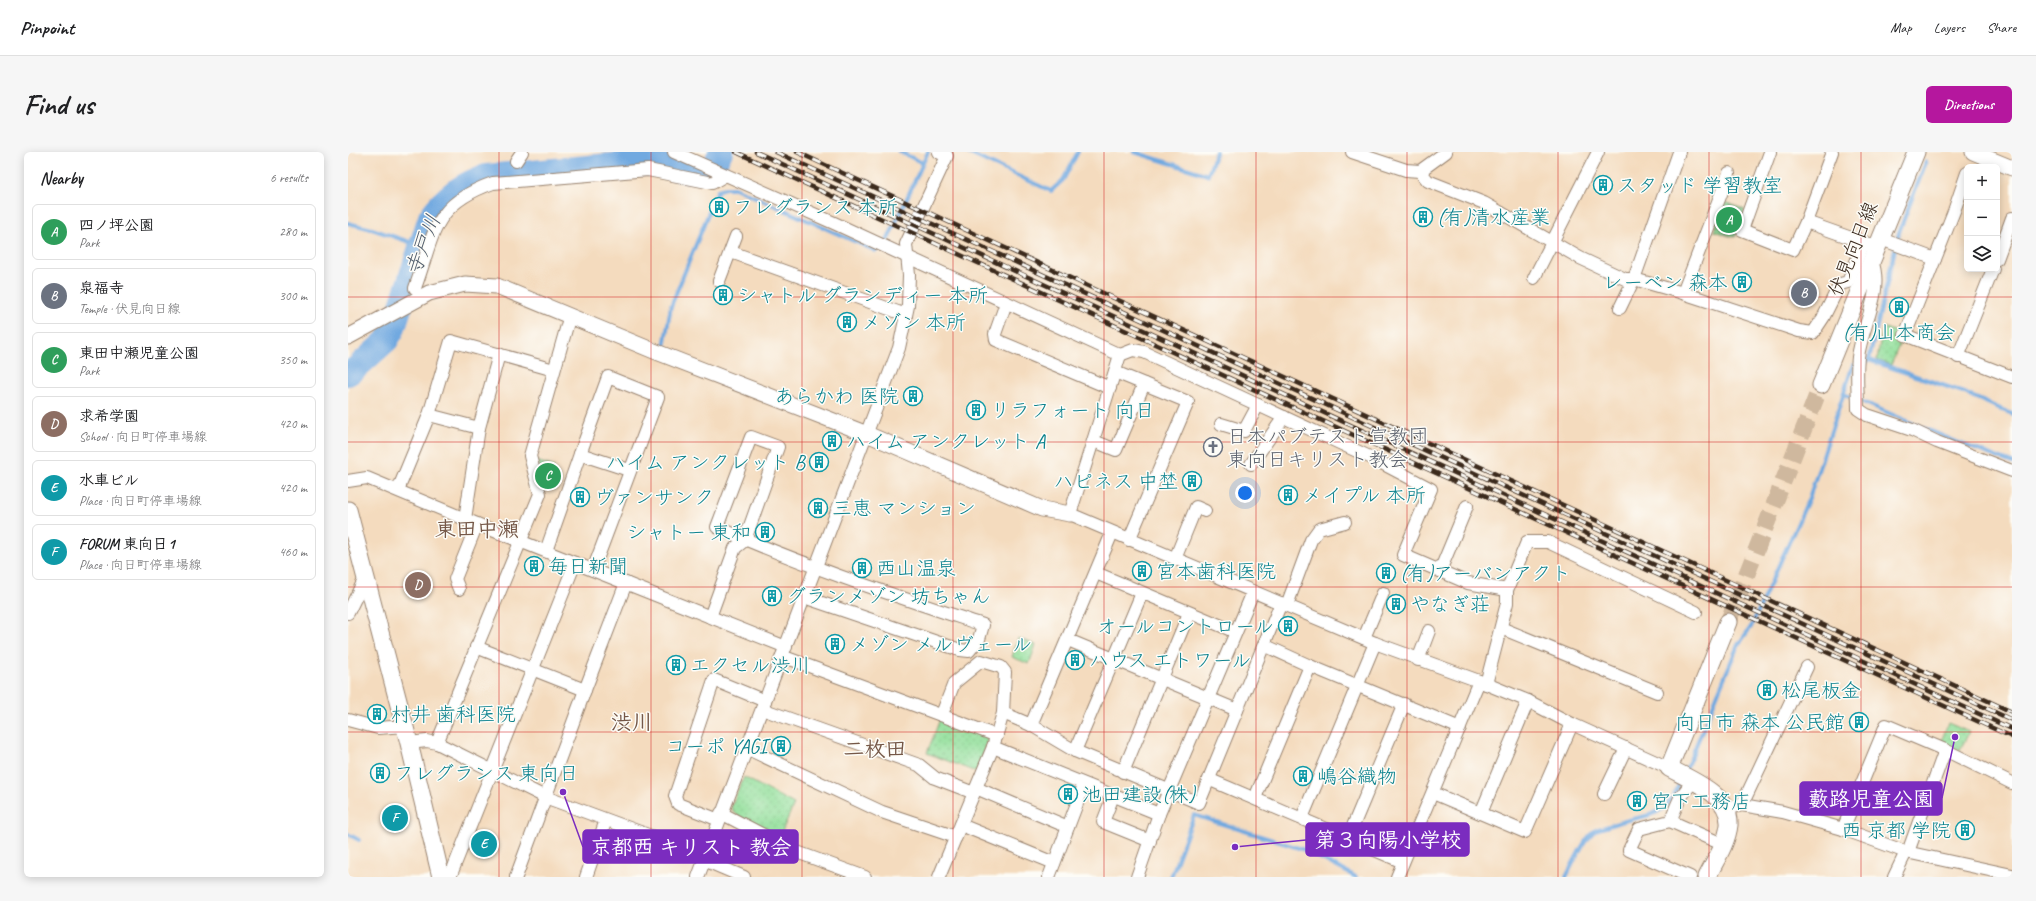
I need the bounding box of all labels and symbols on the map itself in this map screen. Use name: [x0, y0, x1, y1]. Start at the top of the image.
place label: スタッド 学習教室: [1617, 173, 1782, 198]
building icon: スタッド 学習教室: [1592, 174, 1614, 196]
place label: フレグランス 本所: [733, 195, 898, 220]
building icon: フレグランス 本所: [708, 196, 730, 218]
street label: 伏見向日線: [1823, 198, 1883, 300]
place label: (有)清水産業: [1437, 205, 1550, 230]
pin: A: [1716, 205, 1742, 235]
building icon: (有)清水産業: [1412, 206, 1434, 228]
water label: 寺戸川: [400, 211, 446, 279]
place label: レーベン 森本: [1602, 270, 1728, 295]
building icon: レーベン 森本: [1731, 271, 1753, 293]
pin: B: [1791, 278, 1817, 308]
place label: シャトル グランディー 本所: [737, 283, 988, 308]
building icon: シャトル グランディー 本所: [712, 284, 734, 306]
building icon: (有)山本商会: [1888, 296, 1910, 318]
place label: メゾン 本所: [861, 310, 966, 335]
building icon: メゾン 本所: [836, 311, 858, 333]
place label: (有)山本商会: [1842, 320, 1956, 345]
place label: あらかわ 医院: [774, 384, 899, 409]
building icon: あらかわ 医院: [902, 385, 924, 407]
place label: リラフォート 向日: [990, 398, 1155, 423]
building icon: リラフォート 向日: [965, 399, 987, 421]
place label: 日本パブテスト宣教団 東向日キリスト教会: [1227, 424, 1429, 472]
place label: ハイム アンクレット A: [846, 429, 1046, 454]
building icon: ハイム アンクレット A: [821, 430, 843, 452]
church icon: 日本パブテスト宣教団 東向日キリスト教会: [1202, 436, 1224, 458]
place label: ハイム アンクレット B: [606, 450, 807, 475]
building icon: ハイム アンクレット B: [808, 451, 830, 473]
pin: C: [535, 461, 561, 491]
place label: ハピネス 中埜: [1054, 469, 1178, 494]
building icon: ハピネス 中埜: [1181, 470, 1203, 492]
your location: [1235, 483, 1255, 503]
place label: メイプル 本所: [1302, 483, 1426, 508]
building icon: メイプル 本所: [1277, 484, 1299, 506]
place label: ヴァンサンク: [594, 485, 714, 510]
building icon: ヴァンサンク: [569, 486, 591, 508]
place label: 三恵 マンション: [832, 496, 976, 521]
building icon: 三恵 マンション: [807, 497, 829, 519]
district label: 東田中瀬: [435, 516, 519, 542]
place label: シャトー 東和: [626, 520, 751, 545]
building icon: シャトー 東和: [754, 521, 776, 543]
place label: 毎日新聞: [548, 554, 628, 579]
building icon: 毎日新聞: [523, 555, 545, 577]
place label: 西山温泉: [876, 556, 956, 581]
building icon: 西山温泉: [851, 557, 873, 579]
place label: 宮本歯科医院: [1156, 559, 1276, 584]
building icon: 宮本歯科医院: [1131, 560, 1153, 582]
place label: (有)アーバンアクト: [1400, 561, 1571, 586]
building icon: (有)アーバンアクト: [1375, 562, 1397, 584]
pin: D: [405, 570, 431, 600]
place label: グランメゾン 坊ちゃん: [786, 584, 991, 609]
building icon: グランメゾン 坊ちゃん: [761, 585, 783, 607]
place label: やなぎ荘: [1410, 592, 1490, 617]
building icon: やなぎ荘: [1385, 593, 1407, 615]
place label: オールコントロール: [1096, 614, 1274, 639]
building icon: オールコントロール: [1277, 615, 1299, 637]
place label: メゾン メルヴェール: [849, 632, 1032, 657]
building icon: メゾン メルヴェール: [824, 633, 846, 655]
place label: ハウス エトワール: [1089, 648, 1251, 673]
building icon: ハウス エトワール: [1064, 649, 1086, 671]
place label: エクセル渋川: [690, 653, 811, 678]
building icon: エクセル渋川: [665, 654, 687, 676]
place label: 松尾板金: [1781, 678, 1861, 703]
building icon: 松尾板金: [1756, 679, 1778, 701]
place label: 村井 歯科医院: [391, 702, 516, 727]
building icon: 村井 歯科医院: [366, 703, 388, 725]
district label: 渋川: [611, 709, 653, 735]
place label: 向日市 森本 公民館: [1675, 710, 1845, 735]
building icon: 向日市 森本 公民館: [1848, 711, 1870, 733]
place label: コーポ YAGI: [665, 734, 771, 759]
building icon: コーポ YAGI: [770, 735, 792, 757]
district label: 二枚田: [844, 736, 907, 762]
place label: フレグランス 東向日: [394, 761, 579, 786]
building icon: フレグランス 東向日: [369, 762, 391, 784]
place label: 嶋谷織物: [1317, 764, 1397, 789]
building icon: 嶋谷織物: [1292, 765, 1314, 787]
place label: 池田建設(株): [1082, 782, 1197, 807]
callout: 藪路児童公園: [1800, 782, 1942, 815]
building icon: 池田建設(株): [1057, 783, 1079, 805]
text: 藪路児童公園: [1808, 786, 1934, 812]
place label: 宮下工務店: [1651, 789, 1751, 814]
building icon: 宮下工務店: [1626, 790, 1648, 812]
pin: F: [382, 803, 408, 833]
place label: 西 京都 学院: [1841, 818, 1951, 843]
building icon: 西 京都 学院: [1954, 819, 1976, 841]
callout: 第３向陽小学校: [1306, 823, 1469, 856]
text: 第３向陽小学校: [1315, 827, 1462, 853]
pin: E: [471, 829, 497, 859]
callout: 京都西 キリスト 教会: [583, 830, 798, 863]
text: 京都西 キリスト 教会: [591, 834, 791, 860]

